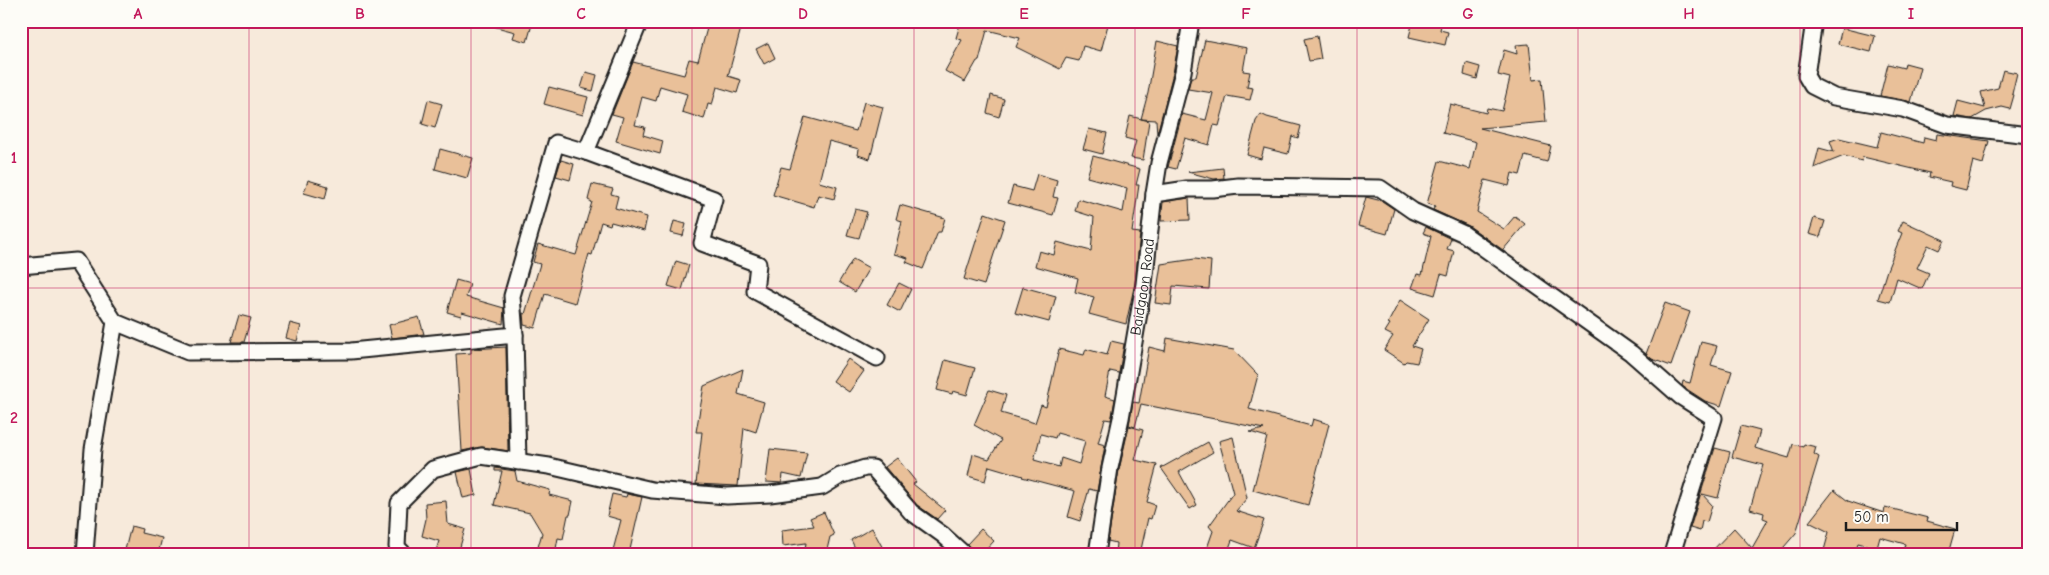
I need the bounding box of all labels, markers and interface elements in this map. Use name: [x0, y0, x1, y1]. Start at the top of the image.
text: A: [134, 5, 143, 23]
text: B: [355, 5, 365, 23]
text: C: [576, 5, 586, 23]
text: D: [798, 5, 808, 23]
text: E: [1019, 5, 1029, 23]
text: F: [1241, 5, 1251, 23]
text: G: [1462, 5, 1474, 23]
text: H: [1683, 5, 1695, 23]
text: I: [1908, 5, 1914, 23]
text: 1: [11, 149, 17, 167]
street label: Baidgaon Road: [1126, 238, 1158, 337]
text: 2: [10, 409, 18, 427]
scale bar: [1846, 500, 1958, 532]
text: 50 m: [1854, 508, 1889, 526]

